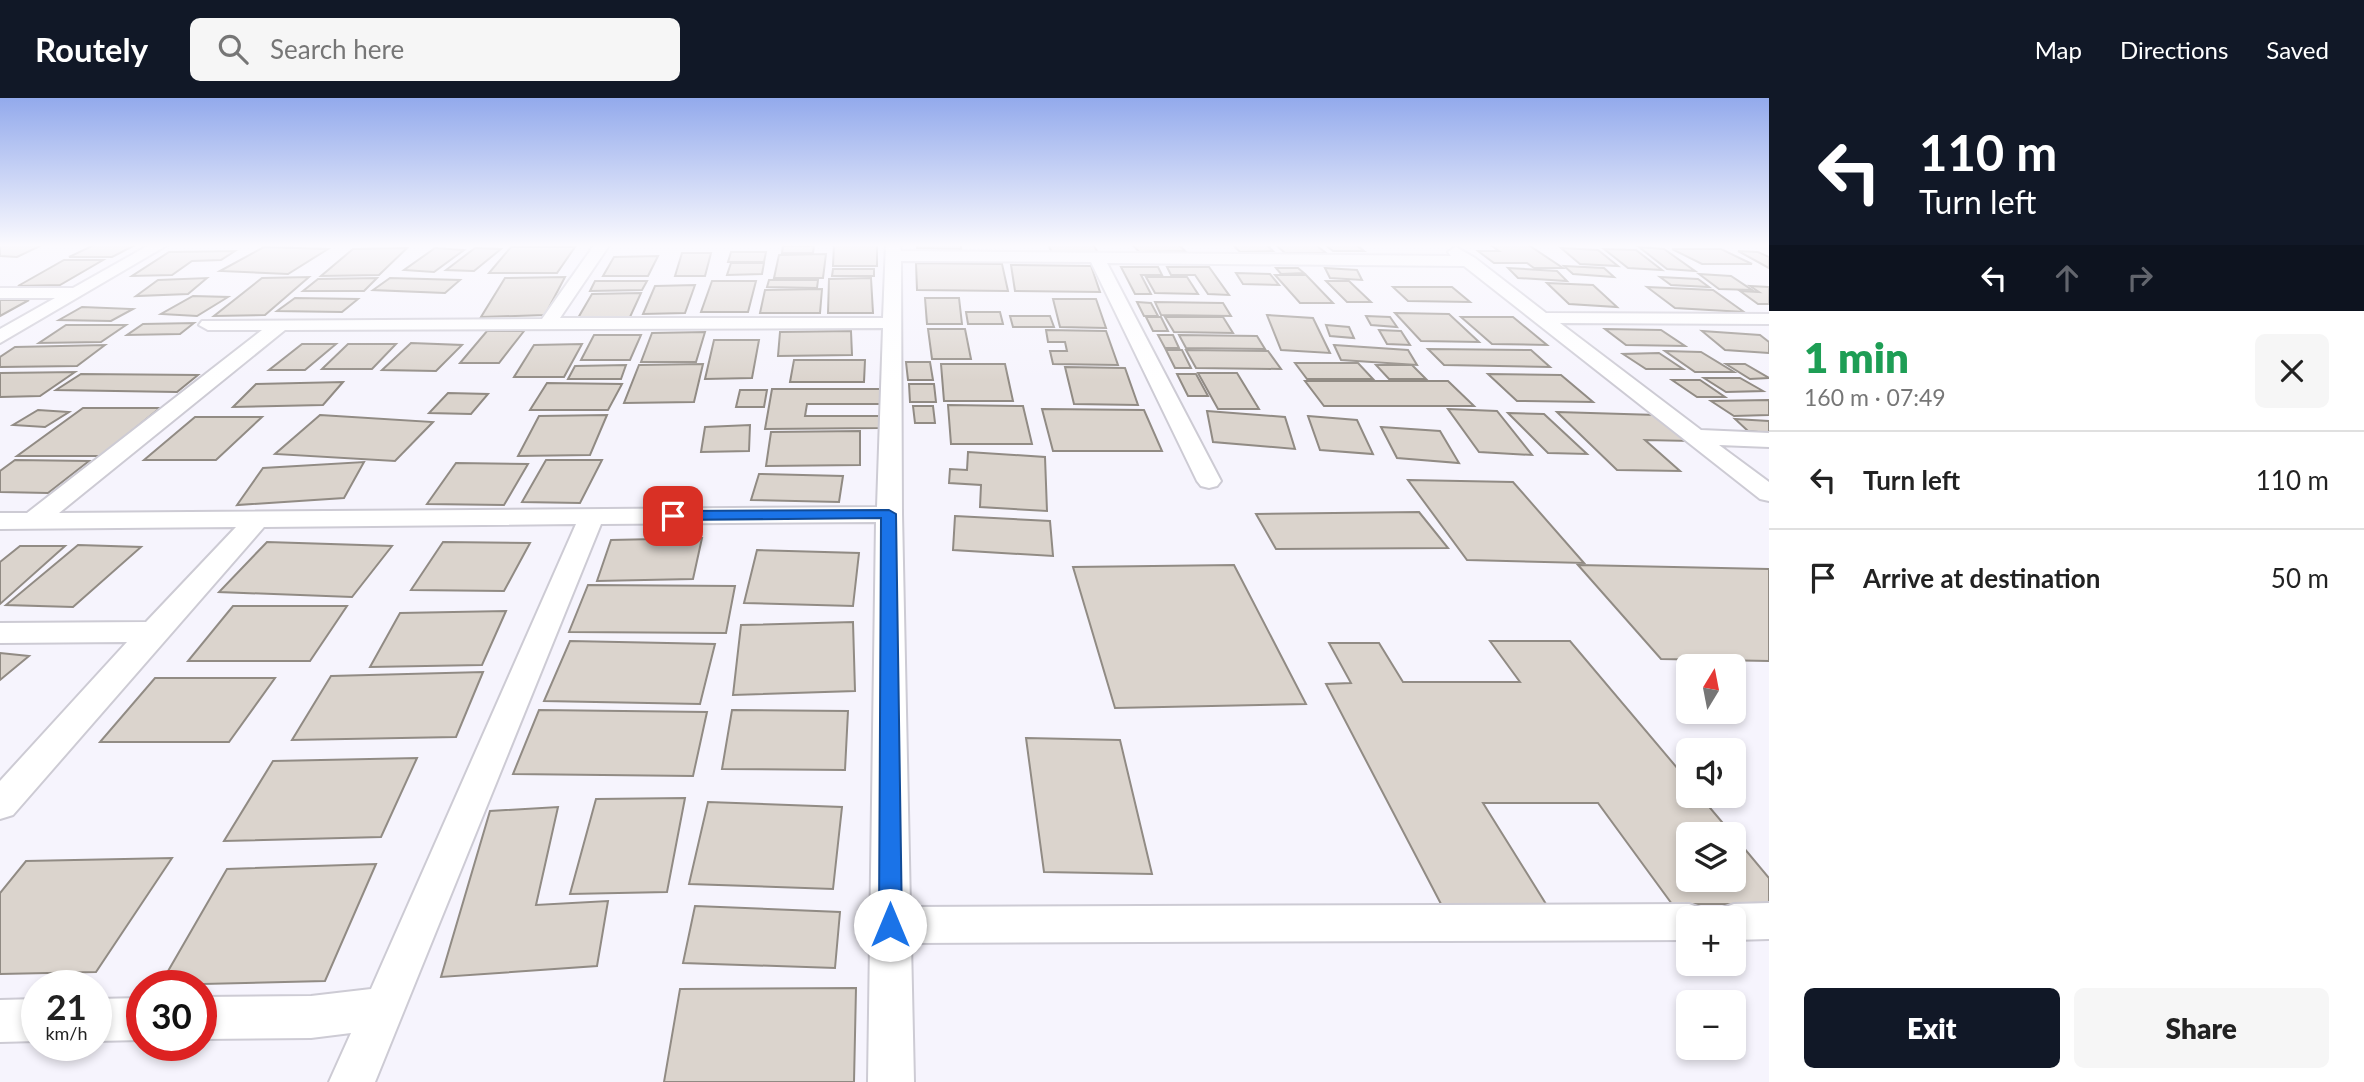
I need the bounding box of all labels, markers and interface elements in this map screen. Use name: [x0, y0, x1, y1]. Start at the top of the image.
search box: [190, 18, 680, 81]
text: Routely: [35, 29, 148, 69]
icon: search: [214, 30, 252, 68]
text: Search here: [270, 33, 404, 65]
text: Map: [2035, 35, 2082, 64]
text: Directions: [2120, 35, 2228, 64]
text: Saved: [2266, 35, 2329, 64]
text: 110 m: [1919, 123, 2057, 181]
icon: left: [1804, 126, 1895, 217]
text: Turn left: [1919, 182, 2036, 221]
icon: left: [1975, 259, 2013, 297]
icon: ahead: [2048, 259, 2086, 297]
icon: right: [2121, 259, 2159, 297]
text: 1 min: [1804, 332, 1909, 382]
button: close: [2255, 334, 2329, 408]
text: 160 m · 07:49: [1804, 383, 1946, 411]
icon: left: [1804, 461, 1842, 499]
text: Turn left: [1863, 464, 1960, 496]
text: 110 m: [2256, 464, 2329, 496]
pin: [643, 486, 703, 546]
icon: arrive: [654, 497, 692, 535]
icon: arrive: [1804, 559, 1842, 597]
text: Arrive at destination: [1863, 562, 2100, 594]
text: 50 m: [2271, 562, 2329, 594]
north arrow: [1676, 654, 1746, 724]
map controls: [1676, 654, 1746, 1060]
button: sound: [1676, 738, 1746, 808]
button: layers: [1676, 822, 1746, 892]
position arrow: [853, 888, 927, 962]
button: +: [1676, 906, 1746, 976]
speed limit sign: 30: [126, 970, 217, 1061]
text: 21: [46, 985, 87, 1027]
button: Exit: [1804, 988, 2060, 1068]
button: Share: [2074, 988, 2329, 1068]
button: −: [1676, 990, 1746, 1060]
text: km/h: [45, 1022, 88, 1044]

